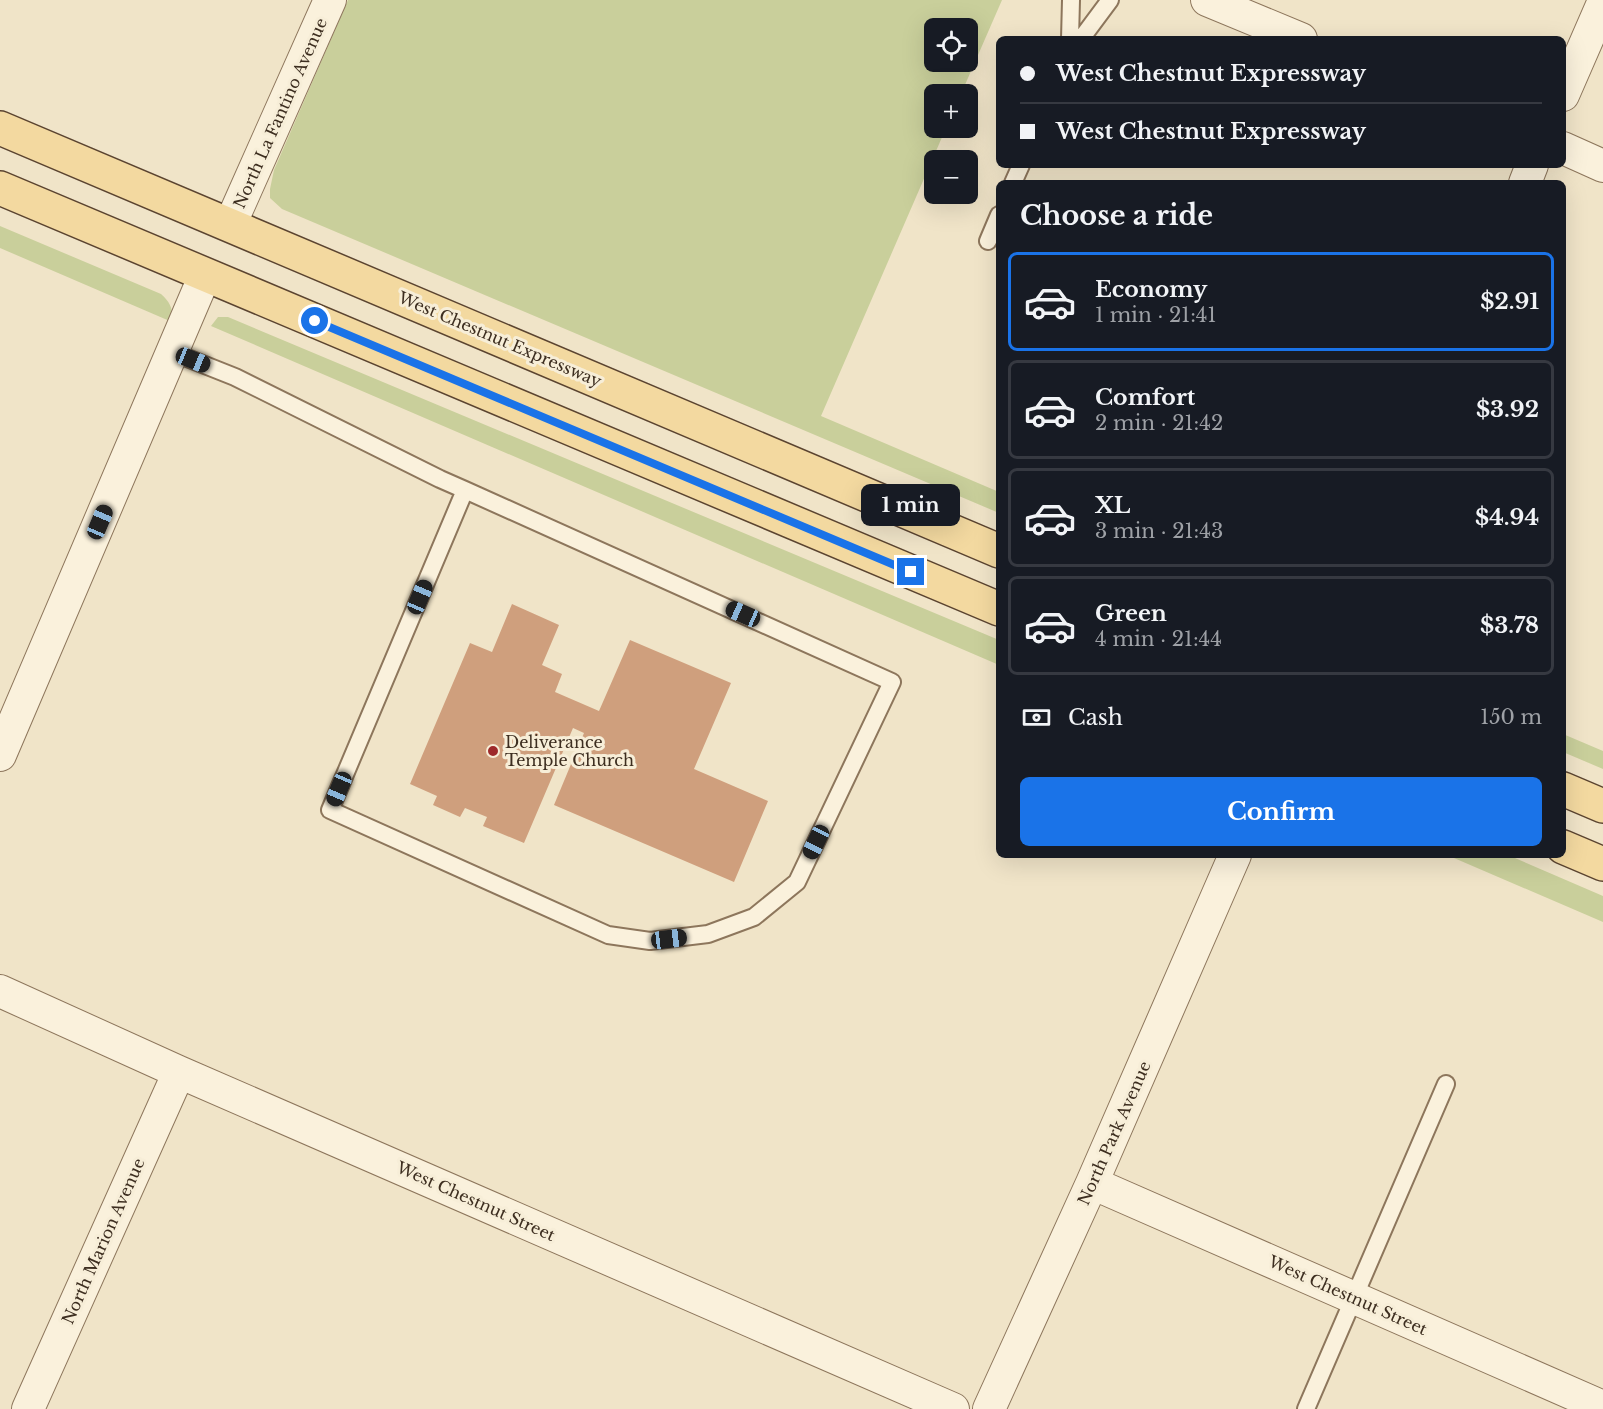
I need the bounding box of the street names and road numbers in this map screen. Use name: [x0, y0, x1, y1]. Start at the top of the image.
street label: North La Fantino Avenue: [229, 15, 331, 211]
street label: West Chestnut Expressway: [394, 287, 605, 391]
street label: North Park Avenue: [1073, 1058, 1155, 1208]
street label: North Marion Avenue: [57, 1155, 149, 1327]
street label: West Chestnut Street: [393, 1157, 558, 1245]
street label: West Chestnut Street: [1265, 1251, 1430, 1339]

